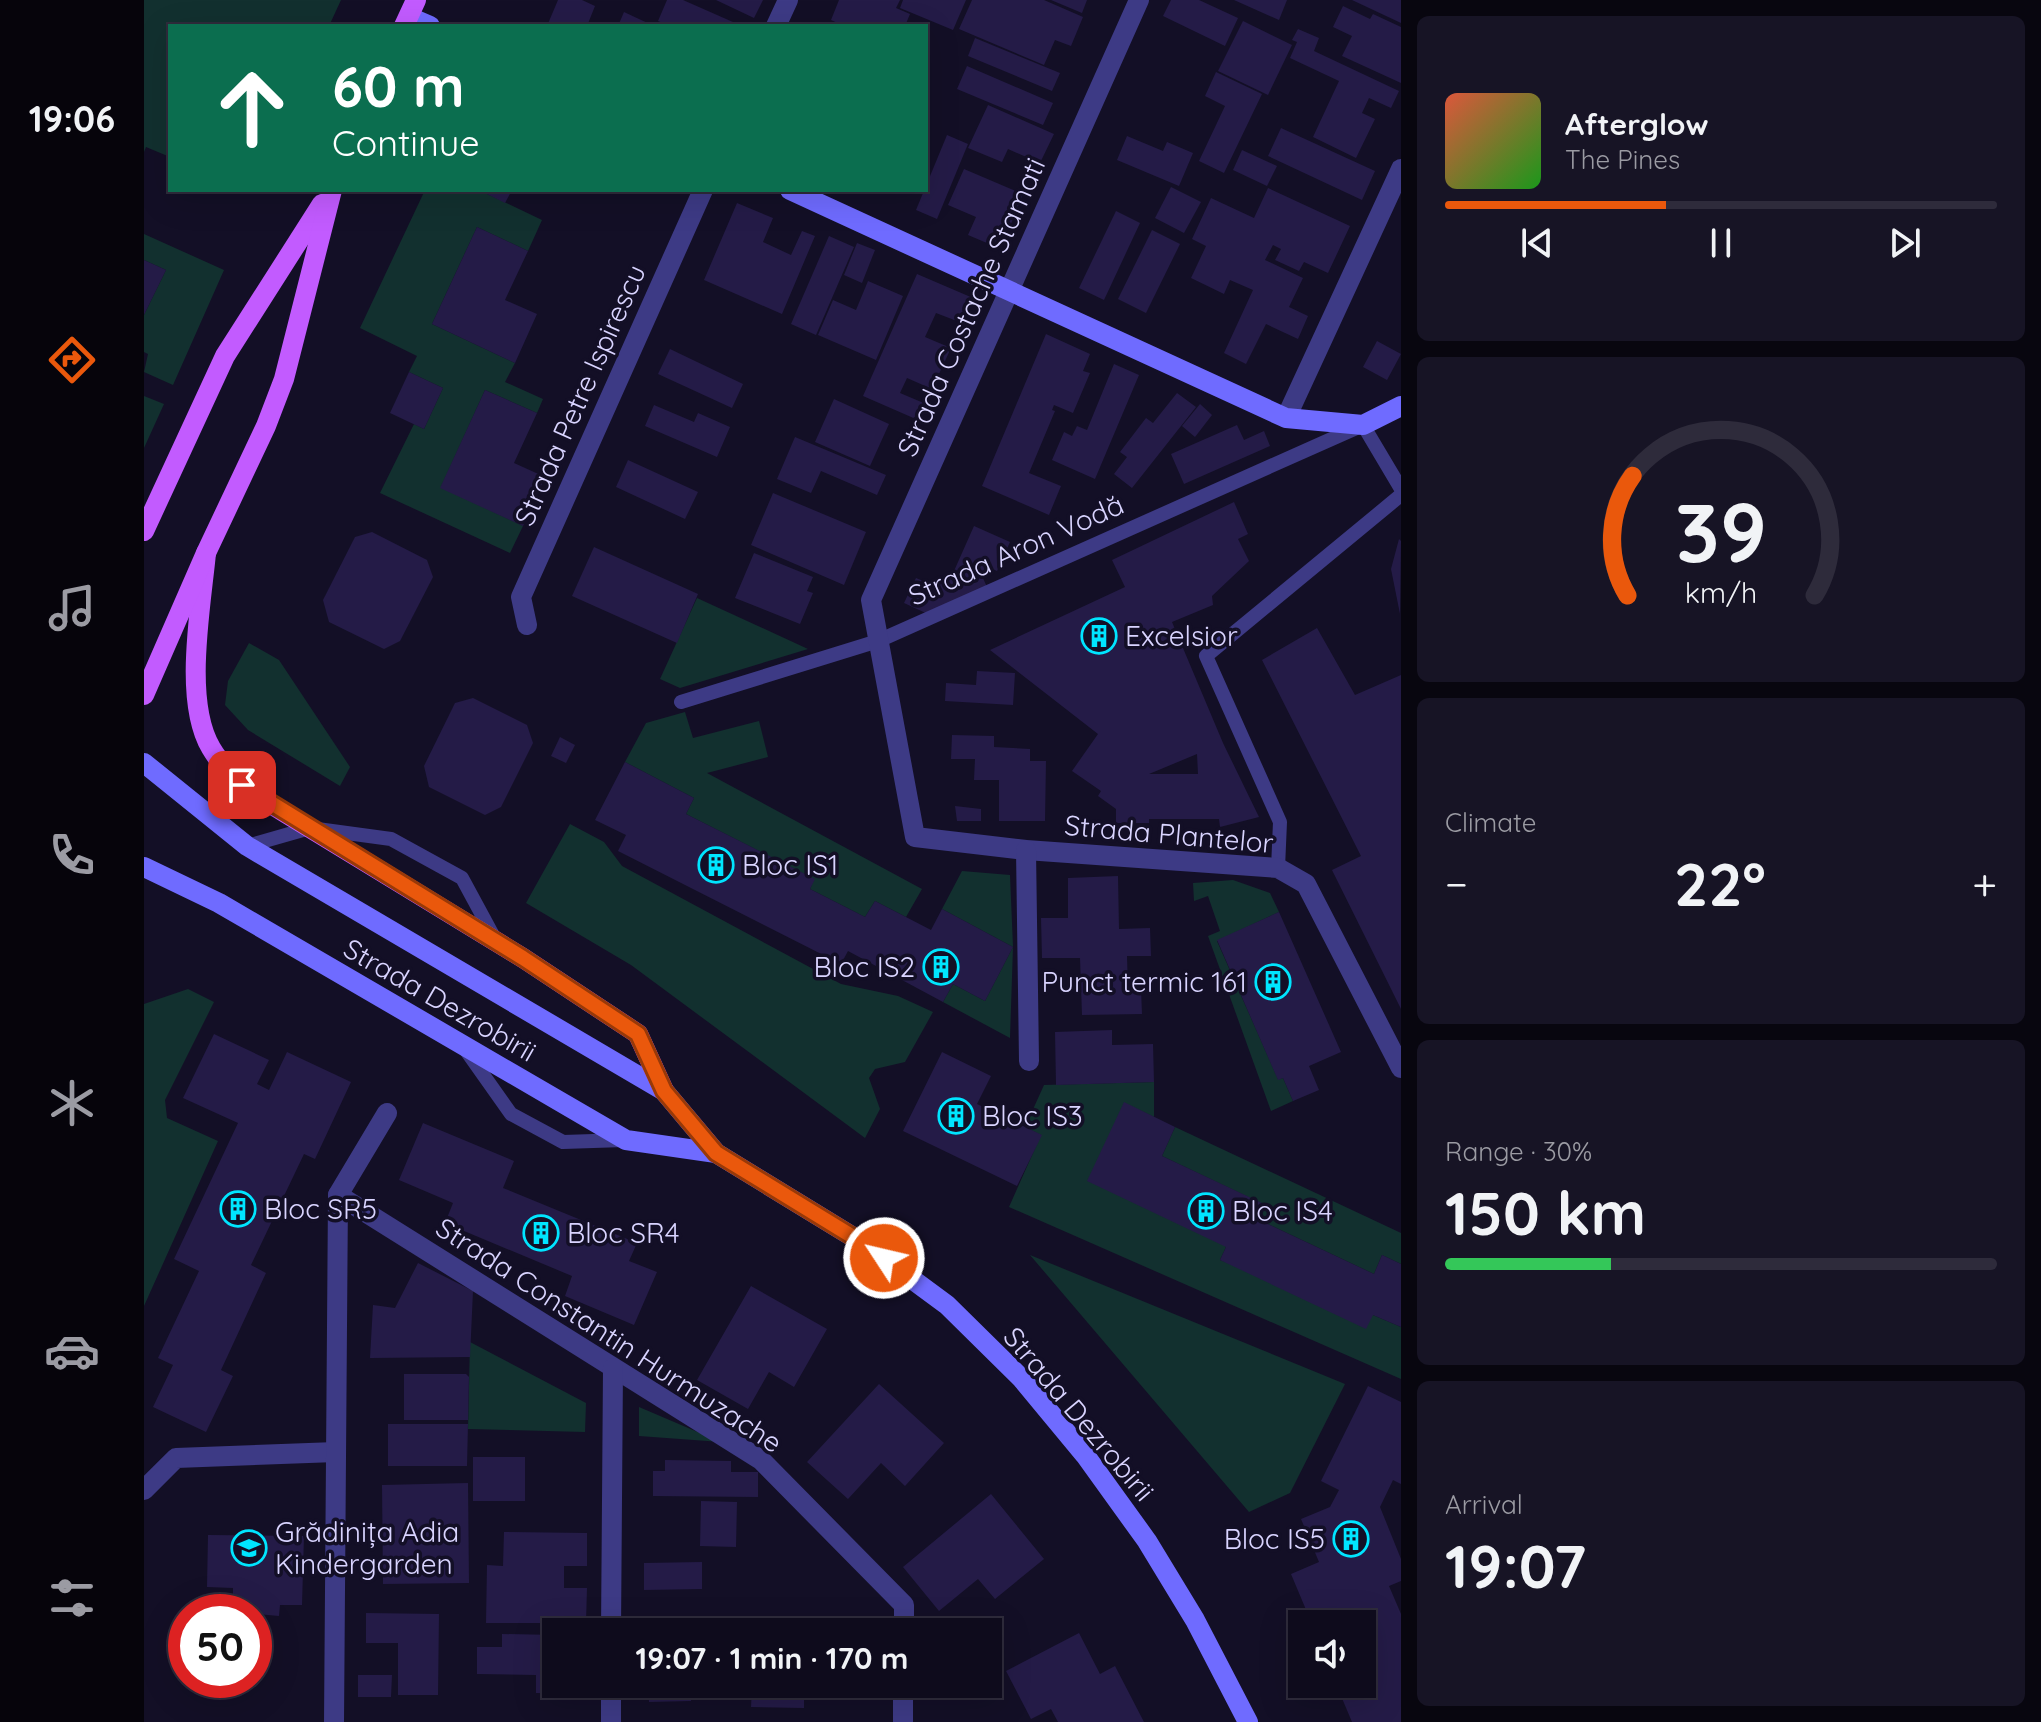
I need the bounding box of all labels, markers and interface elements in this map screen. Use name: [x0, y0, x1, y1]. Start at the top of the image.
text: 60 m: [332, 51, 465, 121]
icon: ahead: [200, 56, 304, 160]
text: 19:06: [29, 96, 115, 141]
text: Afterglow: [1565, 105, 1708, 143]
text: Continue: [332, 120, 480, 165]
text: The Pines: [1565, 143, 1680, 176]
street label: Strada Costache Stamati: [889, 152, 1052, 461]
icon: previous: [1515, 221, 1559, 265]
icon: pause: [1699, 221, 1743, 265]
icon: next: [1883, 221, 1927, 265]
street label: Strada Petre Ispirescu: [506, 259, 653, 531]
icon: directions: [44, 332, 100, 388]
text: 39: [1675, 478, 1767, 582]
street label: Strada Aron Vodă: [903, 486, 1129, 613]
text: km/h: [1685, 574, 1757, 610]
icon: music: [44, 580, 100, 636]
building icon: Excelsior: [1080, 617, 1118, 655]
place label: Excelsior: [1125, 618, 1238, 653]
pin: [208, 751, 276, 819]
icon: arrive: [220, 763, 264, 807]
text: Climate: [1445, 806, 1536, 839]
street label: Strada Plantelor: [1063, 807, 1275, 860]
icon: phone: [44, 827, 100, 883]
building icon: Bloc IS1: [697, 846, 735, 884]
text: 22°: [1674, 846, 1766, 921]
place label: Bloc IS1: [742, 847, 838, 882]
text: −: [1445, 856, 1468, 911]
text: +: [1972, 856, 1997, 911]
street label: Strada Dezrobirii: [338, 930, 543, 1069]
building icon: Bloc IS2: [922, 948, 960, 986]
place label: Bloc IS2: [813, 949, 915, 984]
building icon: Punct termic 161: [1254, 963, 1292, 1001]
place label: Punct termic 161: [1041, 964, 1247, 999]
icon: climate: [44, 1075, 100, 1131]
building icon: Bloc IS3: [937, 1097, 975, 1135]
place label: Bloc IS3: [982, 1098, 1083, 1133]
text: Range · 30%: [1445, 1135, 1592, 1168]
text: 150 km: [1445, 1175, 1646, 1250]
building icon: Bloc SR5: [219, 1190, 257, 1228]
place label: Bloc SR5: [264, 1191, 377, 1226]
building icon: Bloc IS4: [1187, 1192, 1225, 1230]
place label: Bloc IS4: [1232, 1193, 1333, 1228]
street label: Strada Constantin Hurmuzache: [430, 1209, 789, 1460]
building icon: Bloc SR4: [522, 1214, 560, 1252]
place label: Bloc SR4: [567, 1215, 680, 1250]
position arrow: [842, 1216, 926, 1300]
street label: Strada Dezrobirii: [996, 1319, 1162, 1508]
icon: car: [44, 1323, 100, 1379]
text: Arrival: [1445, 1488, 1523, 1521]
place label: Grădinița Adia Kindergarden: [275, 1514, 459, 1581]
building icon: Bloc IS5: [1332, 1520, 1370, 1558]
place label: Bloc IS5: [1224, 1521, 1325, 1556]
text: 19:07: [1445, 1528, 1586, 1603]
school or university icon: Grădinița Adia Kindergarden: [230, 1529, 268, 1567]
icon: filters: [44, 1570, 100, 1626]
speed limit sign: 50: [168, 1594, 272, 1698]
map controls: [1288, 1610, 1376, 1698]
button: sound: [1288, 1610, 1376, 1698]
text: 19:07 · 1 min · 170 m: [636, 1639, 908, 1677]

